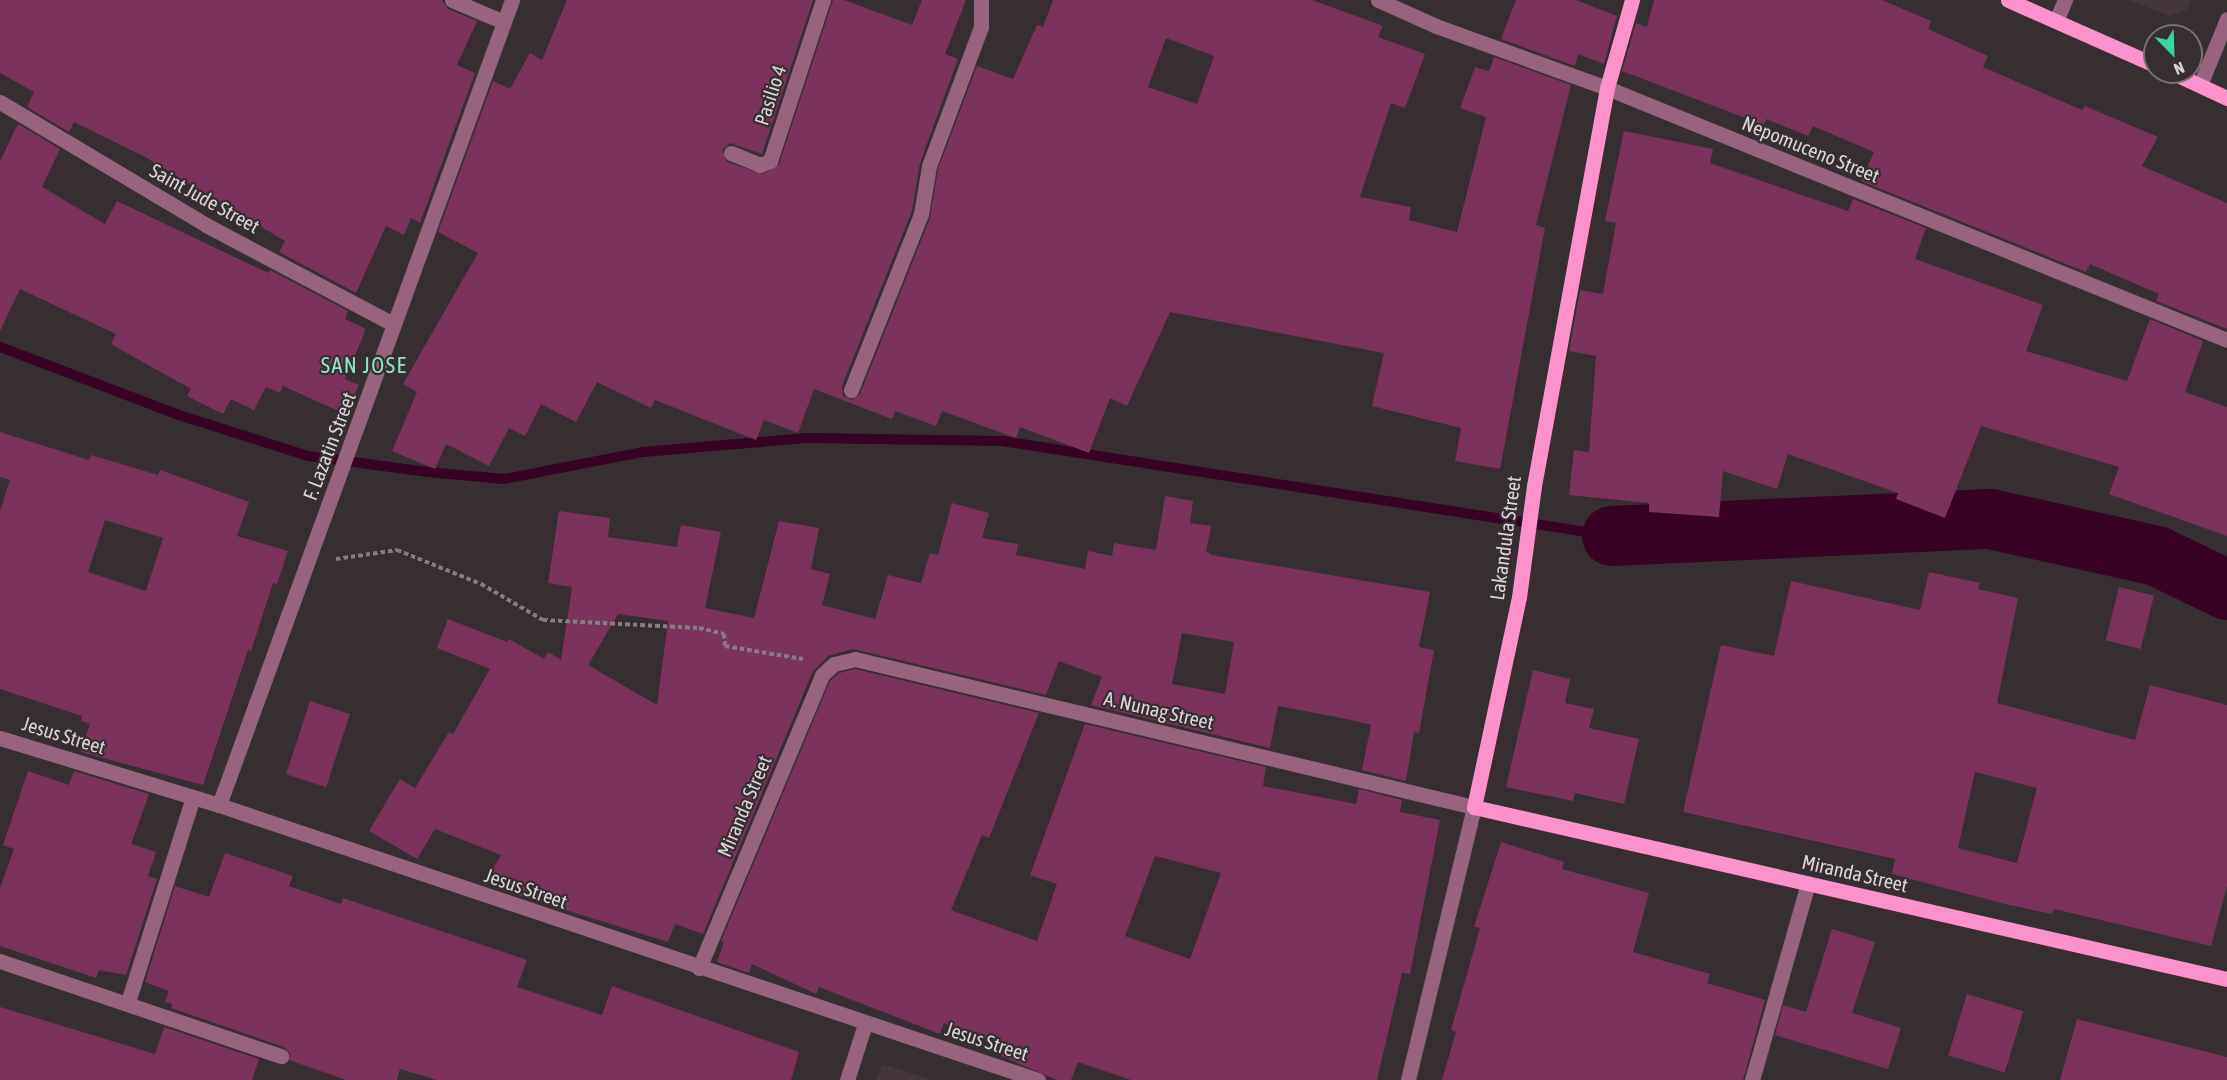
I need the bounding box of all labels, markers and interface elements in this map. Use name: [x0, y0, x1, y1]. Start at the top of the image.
north arrow: [2143, 24, 2203, 84]
text: N: [2171, 59, 2187, 79]
street label: Pasilio 4: [749, 62, 791, 128]
street label: Nepomuceno Street: [1739, 111, 1883, 187]
street label: Saint Jude Street: [146, 158, 264, 238]
district label: SAN JOSE: [321, 353, 407, 379]
street label: F. Lazatin Street: [297, 389, 361, 503]
street label: Lakandula Street: [1484, 474, 1526, 602]
street label: A. Nunag Street: [1102, 686, 1216, 734]
street label: Jesus Street: [19, 711, 109, 759]
street label: Miranda Street: [712, 752, 776, 860]
street label: Miranda Street: [1800, 849, 1910, 897]
street label: Jesus Street: [481, 863, 571, 913]
street label: Jesus Street: [942, 1016, 1032, 1066]

